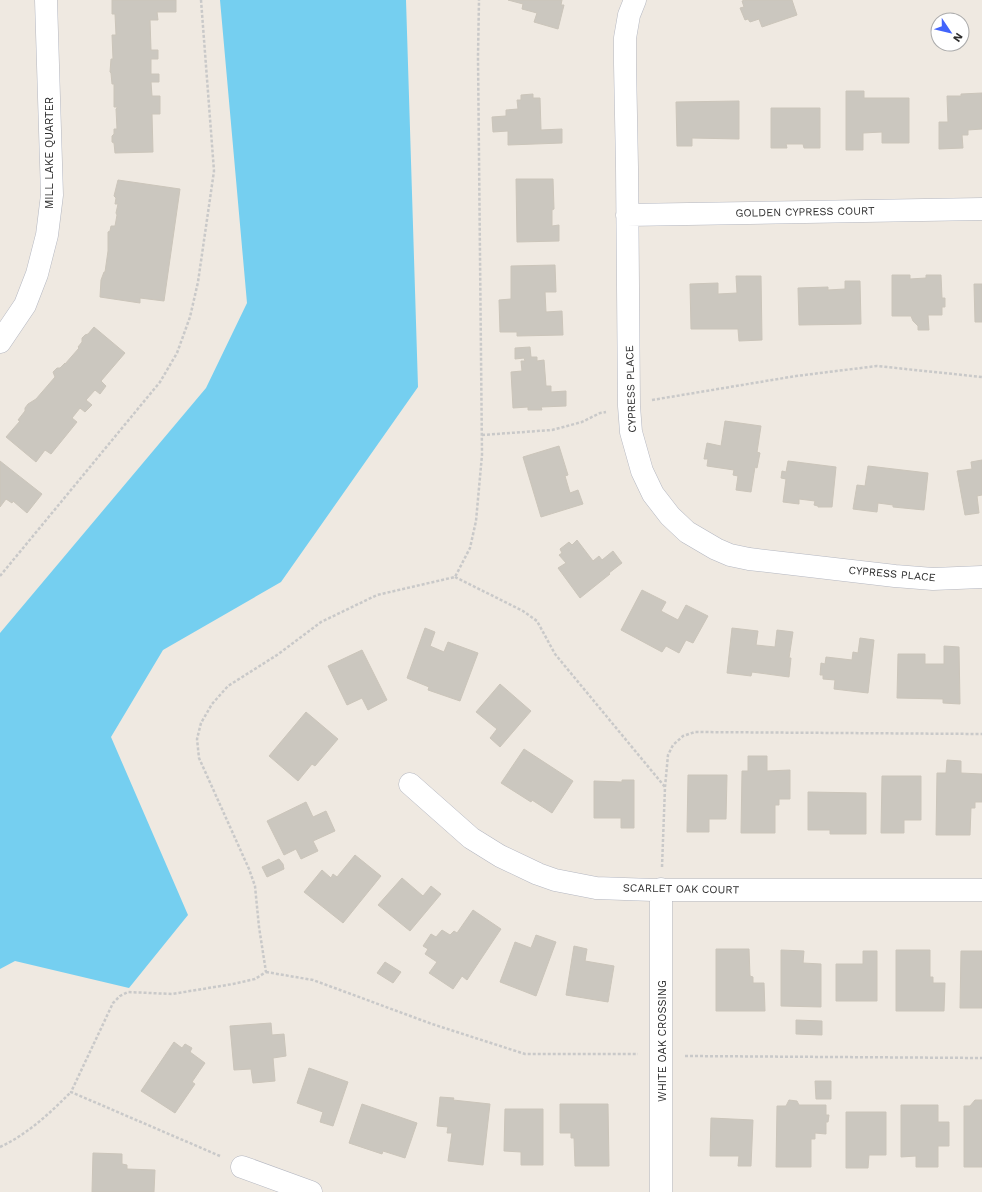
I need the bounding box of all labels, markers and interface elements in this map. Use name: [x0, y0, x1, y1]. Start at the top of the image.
north arrow: [930, 12, 970, 52]
text: N: [950, 30, 965, 45]
street label: MILL LAKE QUARTER: [43, 97, 56, 209]
street label: GOLDEN CYPRESS COURT: [735, 204, 875, 220]
street label: CYPRESS PLACE: [623, 345, 639, 433]
street label: CYPRESS PLACE: [848, 564, 936, 584]
street label: SCARLET OAK COURT: [623, 881, 740, 897]
street label: WHITE OAK CROSSING: [656, 980, 669, 1102]

